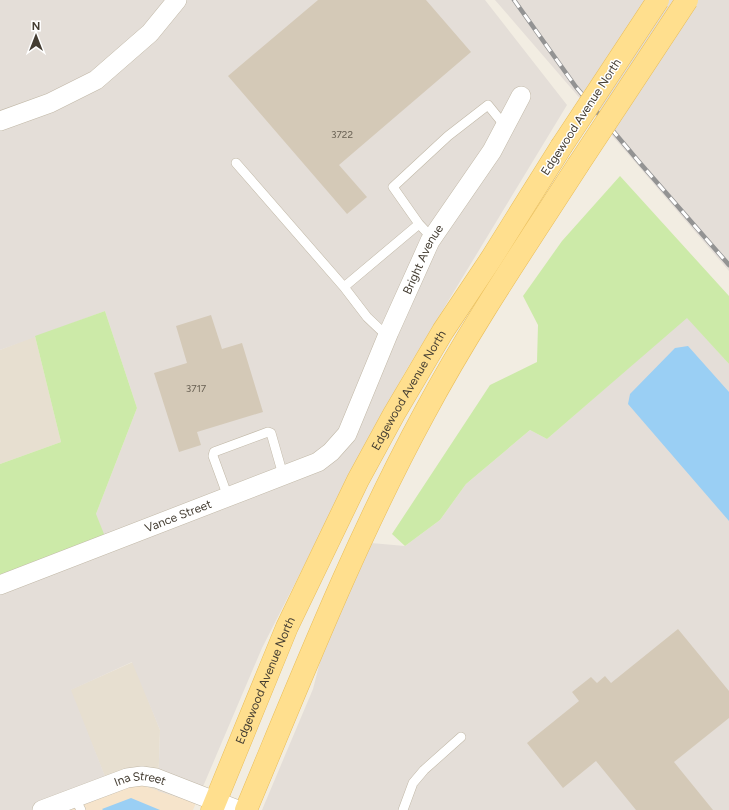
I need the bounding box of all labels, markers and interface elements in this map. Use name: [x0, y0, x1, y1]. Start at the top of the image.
north arrow: [16, 16, 56, 56]
text: N: [32, 20, 40, 33]
street label: Edgewood Avenue North: [538, 56, 624, 178]
house number: 3722: [331, 128, 353, 141]
street label: Bright Avenue: [400, 221, 446, 296]
street label: Edgewood Avenue North: [369, 328, 449, 453]
house number: 3717: [186, 382, 207, 395]
street label: Vance Street: [143, 497, 214, 535]
street label: Edgewood Avenue North: [233, 614, 298, 746]
street label: Ina Street: [112, 769, 169, 789]

